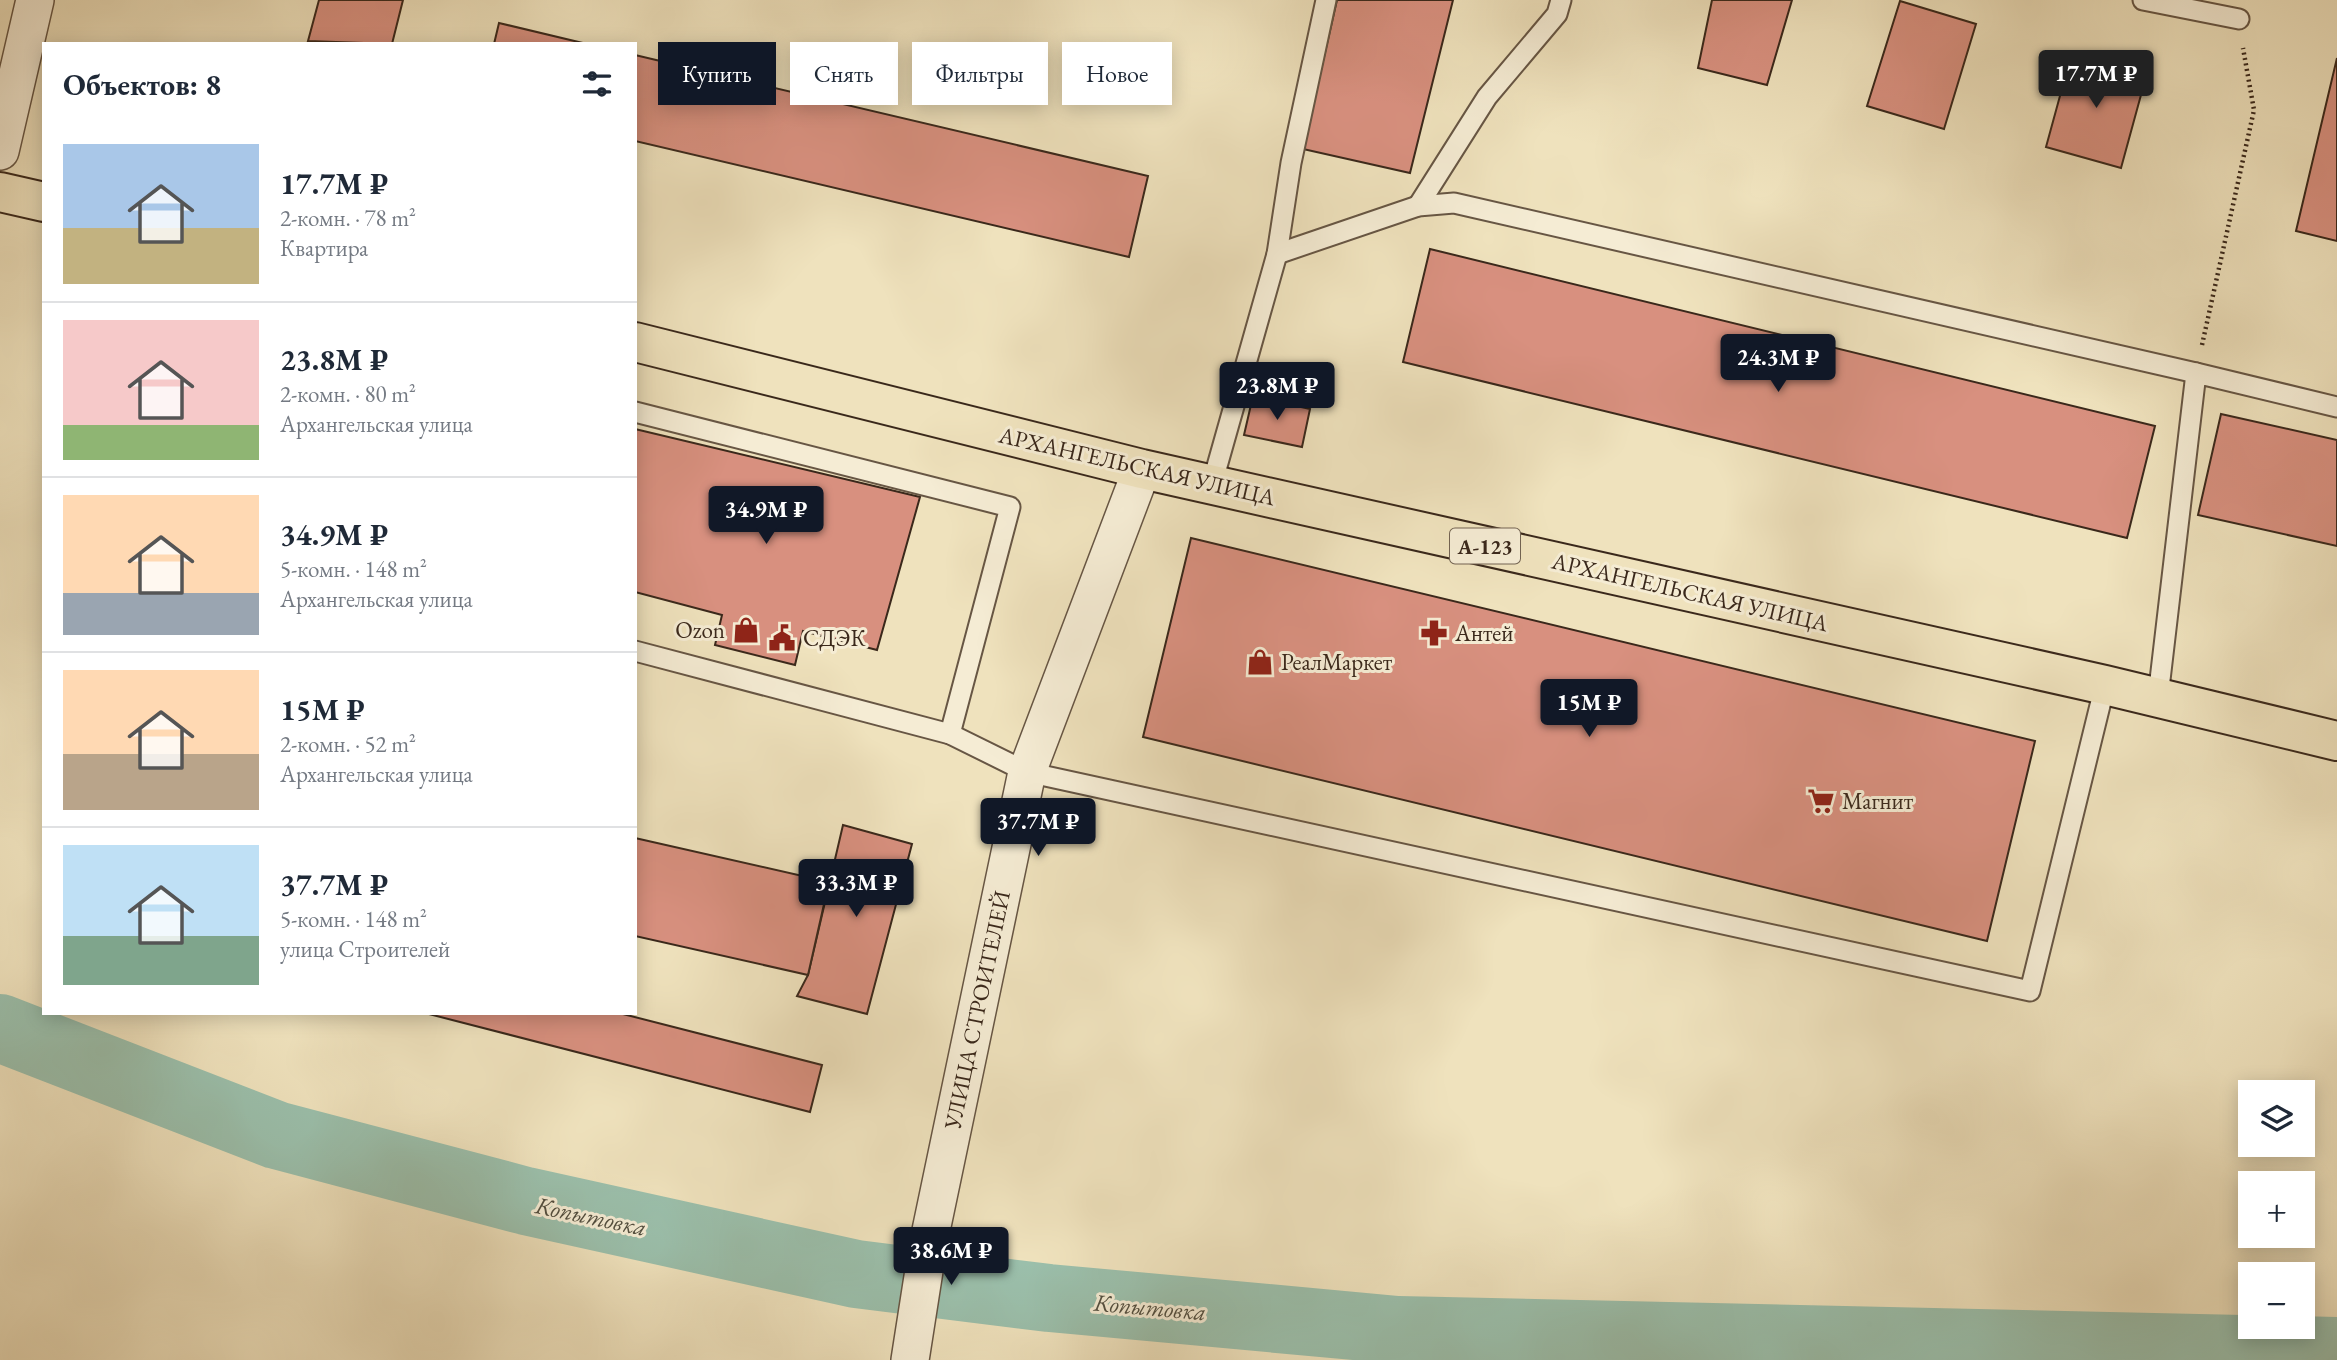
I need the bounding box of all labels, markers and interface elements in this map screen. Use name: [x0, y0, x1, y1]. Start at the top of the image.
chip: Купить: [658, 42, 776, 105]
chip: Снять: [790, 42, 898, 105]
chip: Фильтры: [912, 42, 1048, 105]
chip: Новое: [1062, 42, 1172, 105]
pin: 17.7M ₽: [2031, 50, 2161, 110]
text: 17.7M ₽: [2055, 58, 2137, 88]
text: Объектов: 8: [63, 65, 221, 104]
icon: filters: [578, 65, 616, 103]
text: 17.7M ₽: [280, 164, 388, 203]
icon: home: [119, 172, 203, 256]
text: 2-комн. · 78 m²: [280, 203, 416, 233]
text: Квартира: [280, 233, 368, 263]
pin: 24.3M ₽: [1713, 334, 1843, 394]
text: 23.8M ₽: [280, 340, 388, 379]
text: 24.3M ₽: [1737, 342, 1819, 372]
icon: home: [119, 348, 203, 432]
pin: 23.8M ₽: [1212, 362, 1342, 422]
text: 23.8M ₽: [1236, 370, 1318, 400]
text: 2-комн. · 80 m²: [280, 379, 416, 409]
text: Архангельская улица: [280, 409, 473, 439]
street label: АРХАНГЕЛЬСКАЯ УЛИЦА: [995, 419, 1279, 513]
pin: 34.9M ₽: [701, 486, 831, 546]
text: 34.9M ₽: [725, 494, 807, 524]
text: 34.9M ₽: [280, 515, 388, 554]
icon: home: [119, 523, 203, 607]
road number: А-123: [1450, 528, 1520, 564]
street label: АРХАНГЕЛЬСКАЯ УЛИЦА: [1548, 545, 1832, 639]
text: 5-комн. · 148 m²: [280, 554, 427, 584]
text: Архангельская улица: [280, 584, 473, 614]
place label: Ozon: [675, 615, 725, 645]
shop icon: Ozon: [731, 615, 761, 645]
pharmacy icon: Антей: [1419, 618, 1449, 648]
place label: Антей: [1454, 618, 1513, 648]
public building icon: СДЭК: [767, 623, 797, 653]
place label: СДЭК: [803, 623, 867, 653]
shop icon: РеалМаркет: [1245, 647, 1275, 677]
place label: РеалМаркет: [1281, 647, 1393, 677]
pin: 15M ₽: [1540, 680, 1638, 739]
text: 15M ₽: [1556, 687, 1622, 717]
text: 15M ₽: [280, 690, 365, 729]
icon: home: [119, 698, 203, 782]
text: 2-комн. · 52 m²: [280, 729, 416, 759]
text: Архангельская улица: [280, 759, 473, 789]
supermarket icon: Магнит: [1806, 786, 1836, 816]
place label: Магнит: [1842, 786, 1914, 816]
pin: 37.7M ₽: [973, 798, 1103, 858]
text: 37.7M ₽: [997, 806, 1079, 836]
pin: 33.3M ₽: [791, 860, 921, 919]
text: 37.7M ₽: [280, 865, 388, 904]
text: 33.3M ₽: [815, 867, 897, 897]
icon: home: [119, 873, 203, 957]
street label: УЛИЦА СТРОИТЕЛЕЙ: [937, 888, 1017, 1133]
text: 5-комн. · 148 m²: [280, 904, 427, 934]
text: улица Строителей: [280, 934, 450, 964]
map controls: [2238, 1080, 2315, 1339]
button: layers: [2238, 1080, 2315, 1157]
button: +: [2238, 1171, 2315, 1248]
water label: Копытовка: [532, 1189, 649, 1243]
pin: 38.6M ₽: [886, 1228, 1016, 1287]
text: 38.6M ₽: [910, 1235, 992, 1265]
button: −: [2238, 1262, 2315, 1339]
water label: Копытовка: [1092, 1287, 1207, 1327]

